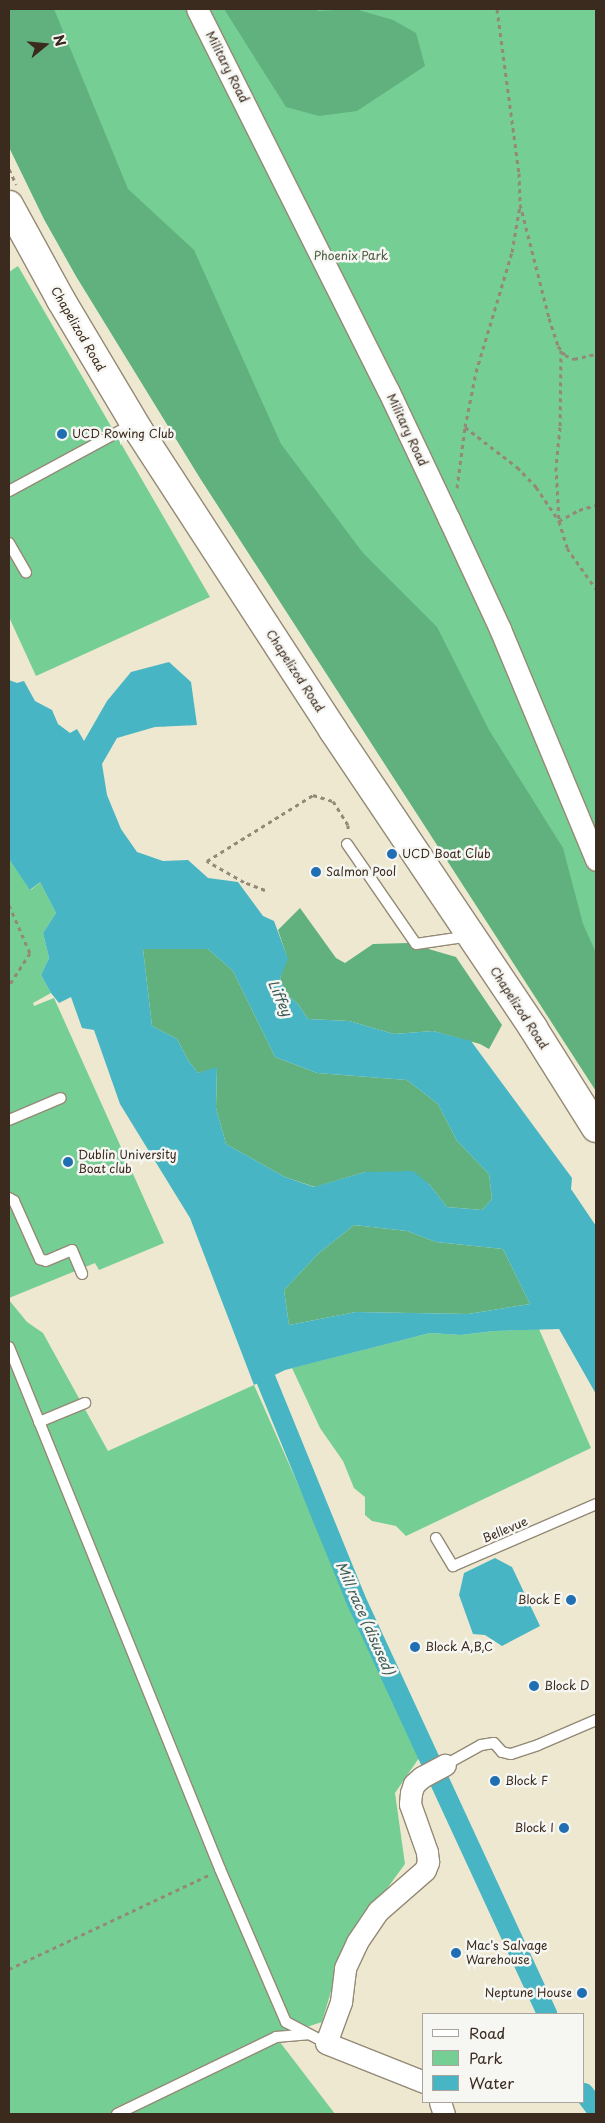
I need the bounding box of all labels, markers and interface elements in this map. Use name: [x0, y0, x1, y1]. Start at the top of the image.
north arrow: [20, 20, 70, 70]
street label: Military Road: [203, 29, 251, 105]
text: N: [48, 32, 71, 49]
park label: Phoenix Park: [314, 249, 388, 263]
street label: Chapelizod Road: [48, 284, 108, 374]
street label: Military Road: [384, 391, 430, 469]
place label: UCD Rowing Club: [72, 427, 175, 441]
marker: UCD Rowing Club: [56, 428, 68, 440]
street label: Chapelizod Road: [263, 627, 327, 715]
place label: UCD Boat Club: [402, 847, 491, 861]
marker: UCD Boat Club: [386, 848, 398, 860]
place label: Salmon Pool: [326, 865, 397, 879]
marker: Salmon Pool: [310, 866, 322, 878]
street label: Chapelizod Road: [487, 964, 551, 1052]
water label: Liffey: [265, 977, 295, 1019]
place label: Dublin University Boat club: [78, 1148, 178, 1176]
marker: Dublin University Boat club: [62, 1156, 74, 1168]
street label: Bellevue: [480, 1514, 530, 1546]
water label: Mill race (disused): [332, 1559, 398, 1677]
place label: Block E: [518, 1593, 561, 1607]
marker: Block E: [565, 1594, 577, 1606]
place label: Block A,B,C: [425, 1640, 492, 1654]
marker: Block A,B,C: [409, 1641, 421, 1653]
place label: Block D: [544, 1679, 589, 1693]
marker: Block D: [528, 1680, 540, 1692]
place label: Block F: [505, 1774, 547, 1788]
marker: Block F: [489, 1775, 501, 1787]
place label: Block I: [515, 1821, 554, 1835]
marker: Block I: [558, 1822, 570, 1834]
place label: Mac's Salvage Warehouse: [466, 1939, 547, 1967]
marker: Mac's Salvage Warehouse: [450, 1947, 462, 1959]
place label: Neptune House: [484, 1986, 572, 2000]
marker: Neptune House: [576, 1987, 588, 1999]
legend: [422, 2013, 585, 2103]
text: Road: [469, 2021, 505, 2044]
text: Park: [469, 2046, 503, 2069]
text: Water: [469, 2071, 514, 2094]

